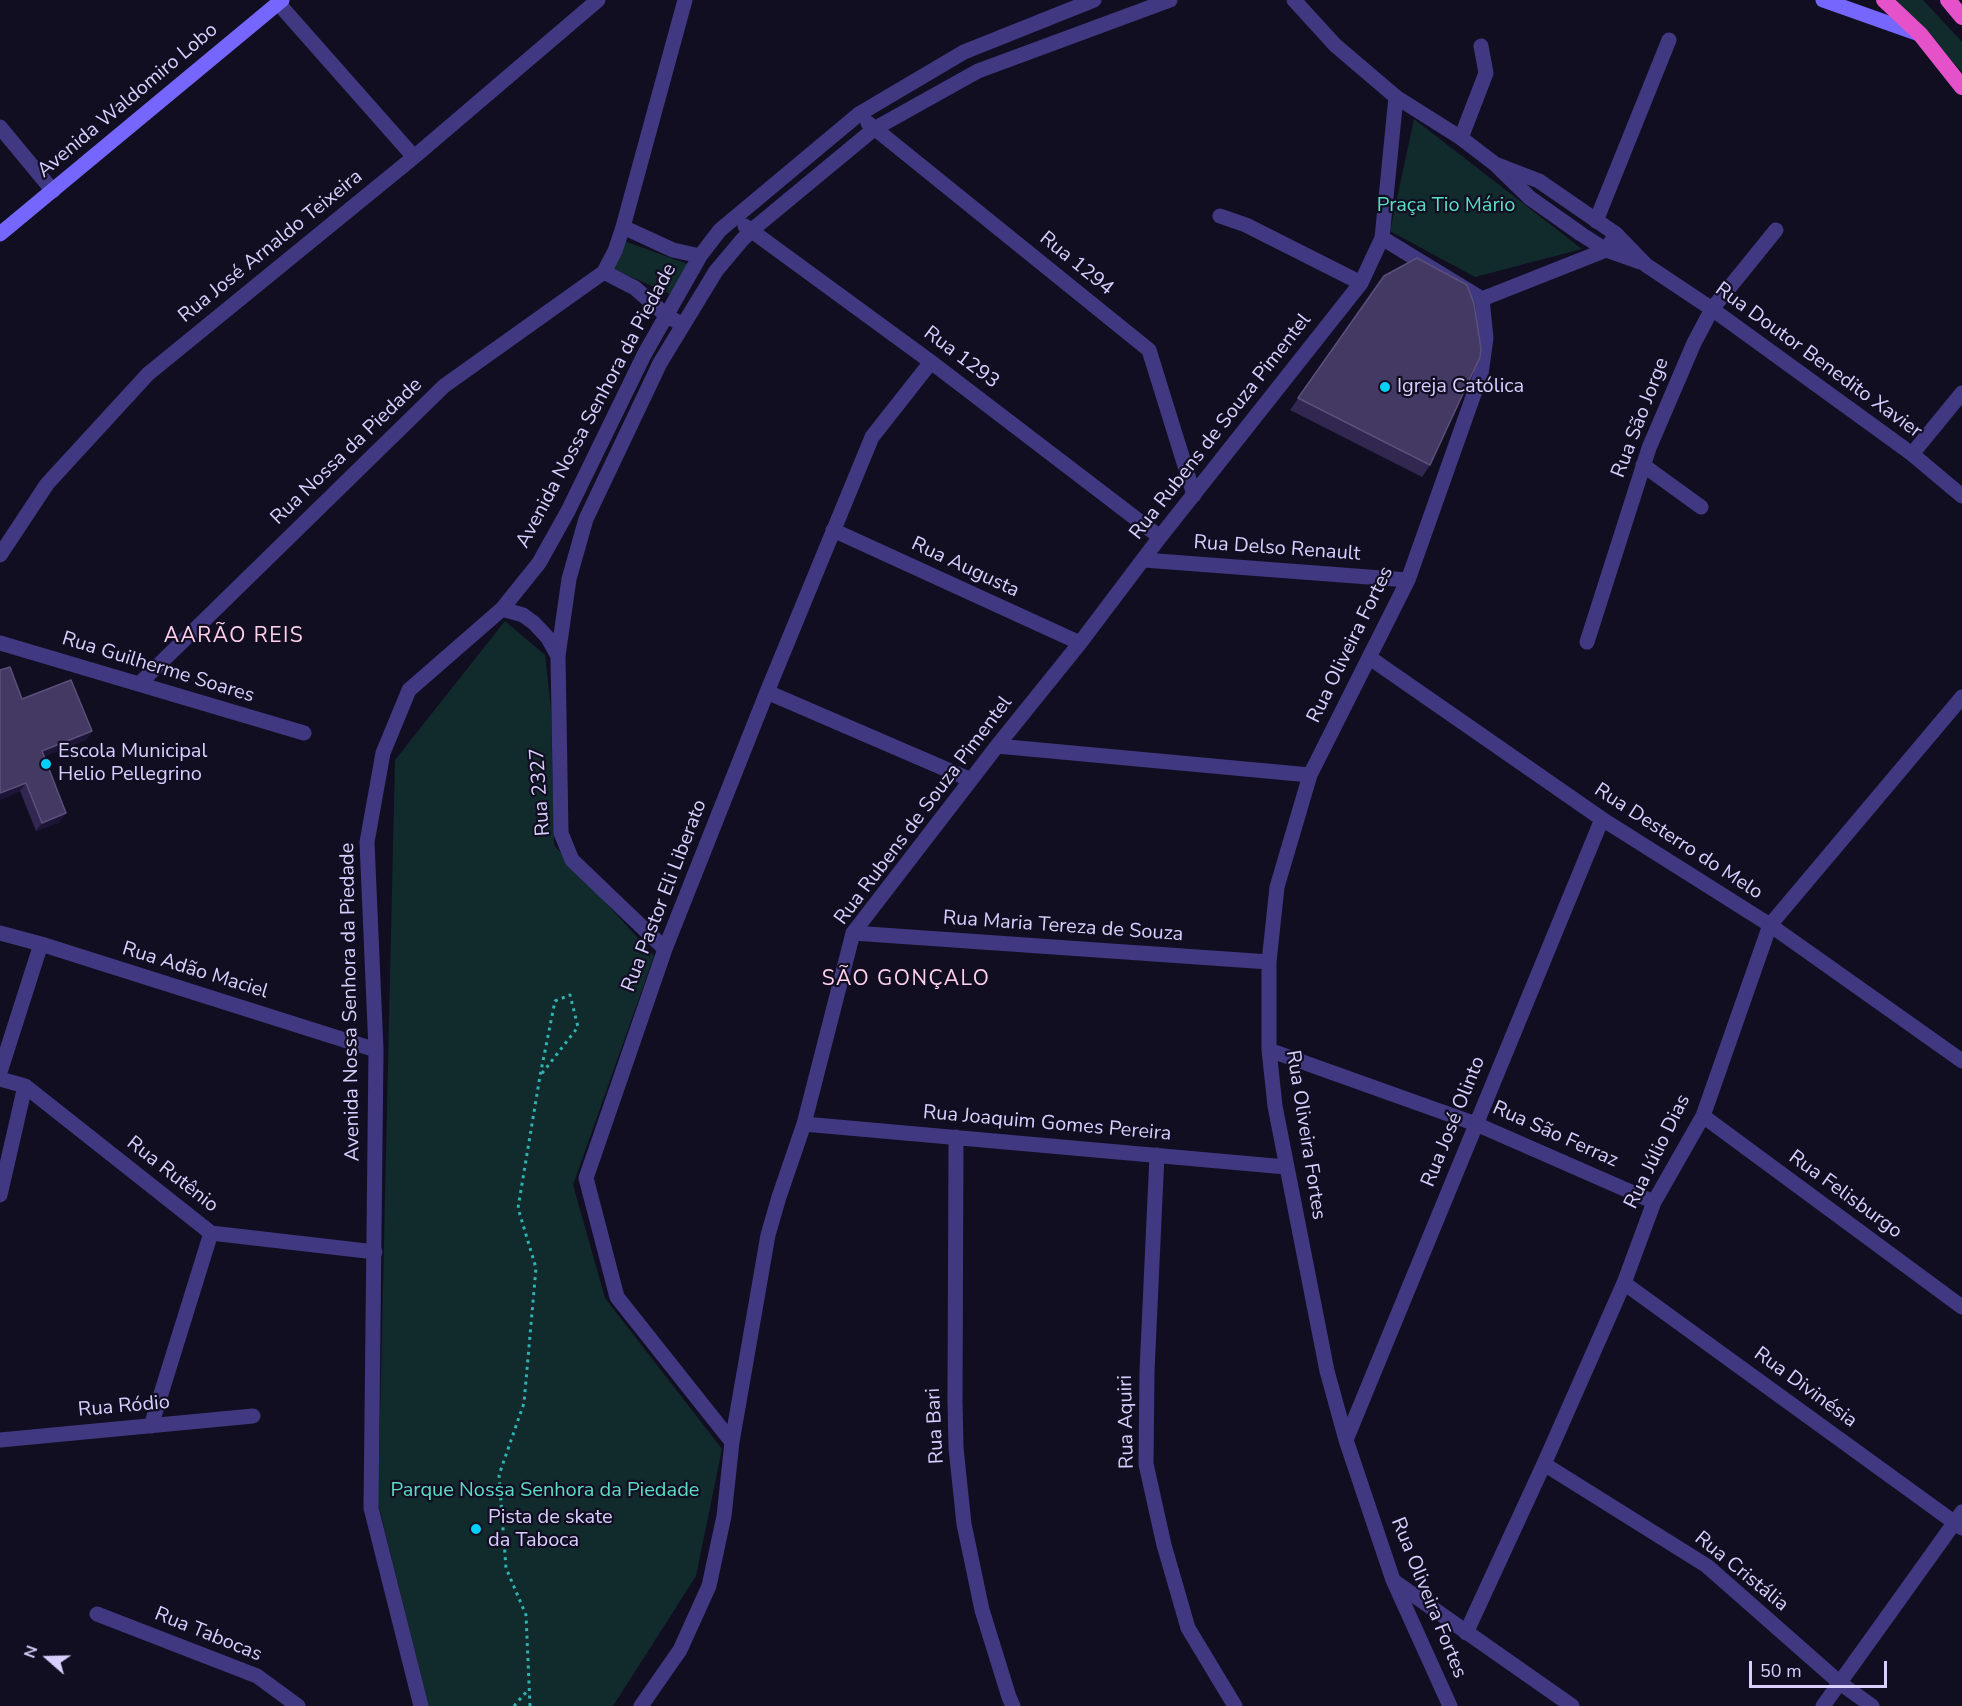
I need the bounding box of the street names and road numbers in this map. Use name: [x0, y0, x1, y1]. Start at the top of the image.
street label: Avenida Waldomiro Lobo: [33, 19, 223, 183]
street label: Rua José Arnaldo Teixeira: [174, 165, 368, 329]
street label: Rua 1294: [1034, 227, 1118, 301]
street label: Avenida Nossa Senhora da Piedade: [512, 260, 682, 552]
street label: Rua Doutor Benedito Xavier: [1710, 278, 1926, 444]
street label: Rua Rubens de Souza Pimentel: [1125, 309, 1317, 545]
street label: Rua 1293: [919, 322, 1003, 394]
street label: Rua São Jorge: [1607, 355, 1675, 481]
street label: Rua Nossa da Piedade: [266, 374, 428, 530]
street label: Rua Delso Renault: [1193, 531, 1361, 567]
street label: Rua Augusta: [907, 533, 1023, 603]
street label: Rua Oliveira Fortes: [1303, 563, 1399, 727]
street label: Rua Guilherme Soares: [59, 627, 257, 709]
street label: Rua Rubens de Souza Pimentel: [830, 692, 1018, 930]
street label: Rua 2327: [526, 747, 556, 837]
street label: Rua Desterro do Melo: [1589, 779, 1767, 905]
street label: Rua Pastor Eli Liberato: [617, 797, 713, 995]
street label: Avenida Nossa Senhora da Piedade: [336, 843, 366, 1161]
street label: Rua Maria Tereza de Souza: [942, 907, 1184, 947]
street label: Rua Adão Maciel: [119, 937, 271, 1005]
street label: Rua Oliveira Fortes: [1280, 1049, 1330, 1221]
street label: Rua José Olinto: [1417, 1053, 1491, 1191]
street label: Rua Júlio Dias: [1620, 1091, 1696, 1213]
street label: Rua São Ferraz: [1489, 1097, 1621, 1173]
street label: Rua Joaquim Gomes Pereira: [922, 1101, 1172, 1147]
street label: Rua Rutênio: [121, 1132, 223, 1218]
street label: Rua Felisburgo: [1784, 1146, 1906, 1244]
street label: Rua Divinésia: [1749, 1343, 1861, 1433]
street label: Rua Aquiri: [1114, 1375, 1140, 1469]
street label: Rua Bari: [922, 1387, 950, 1465]
street label: Rua Ródio: [77, 1391, 171, 1423]
street label: Rua Oliveira Fortes: [1385, 1514, 1471, 1682]
street label: Rua Cristália: [1689, 1527, 1793, 1617]
street label: Rua Tabocas: [151, 1603, 265, 1667]

